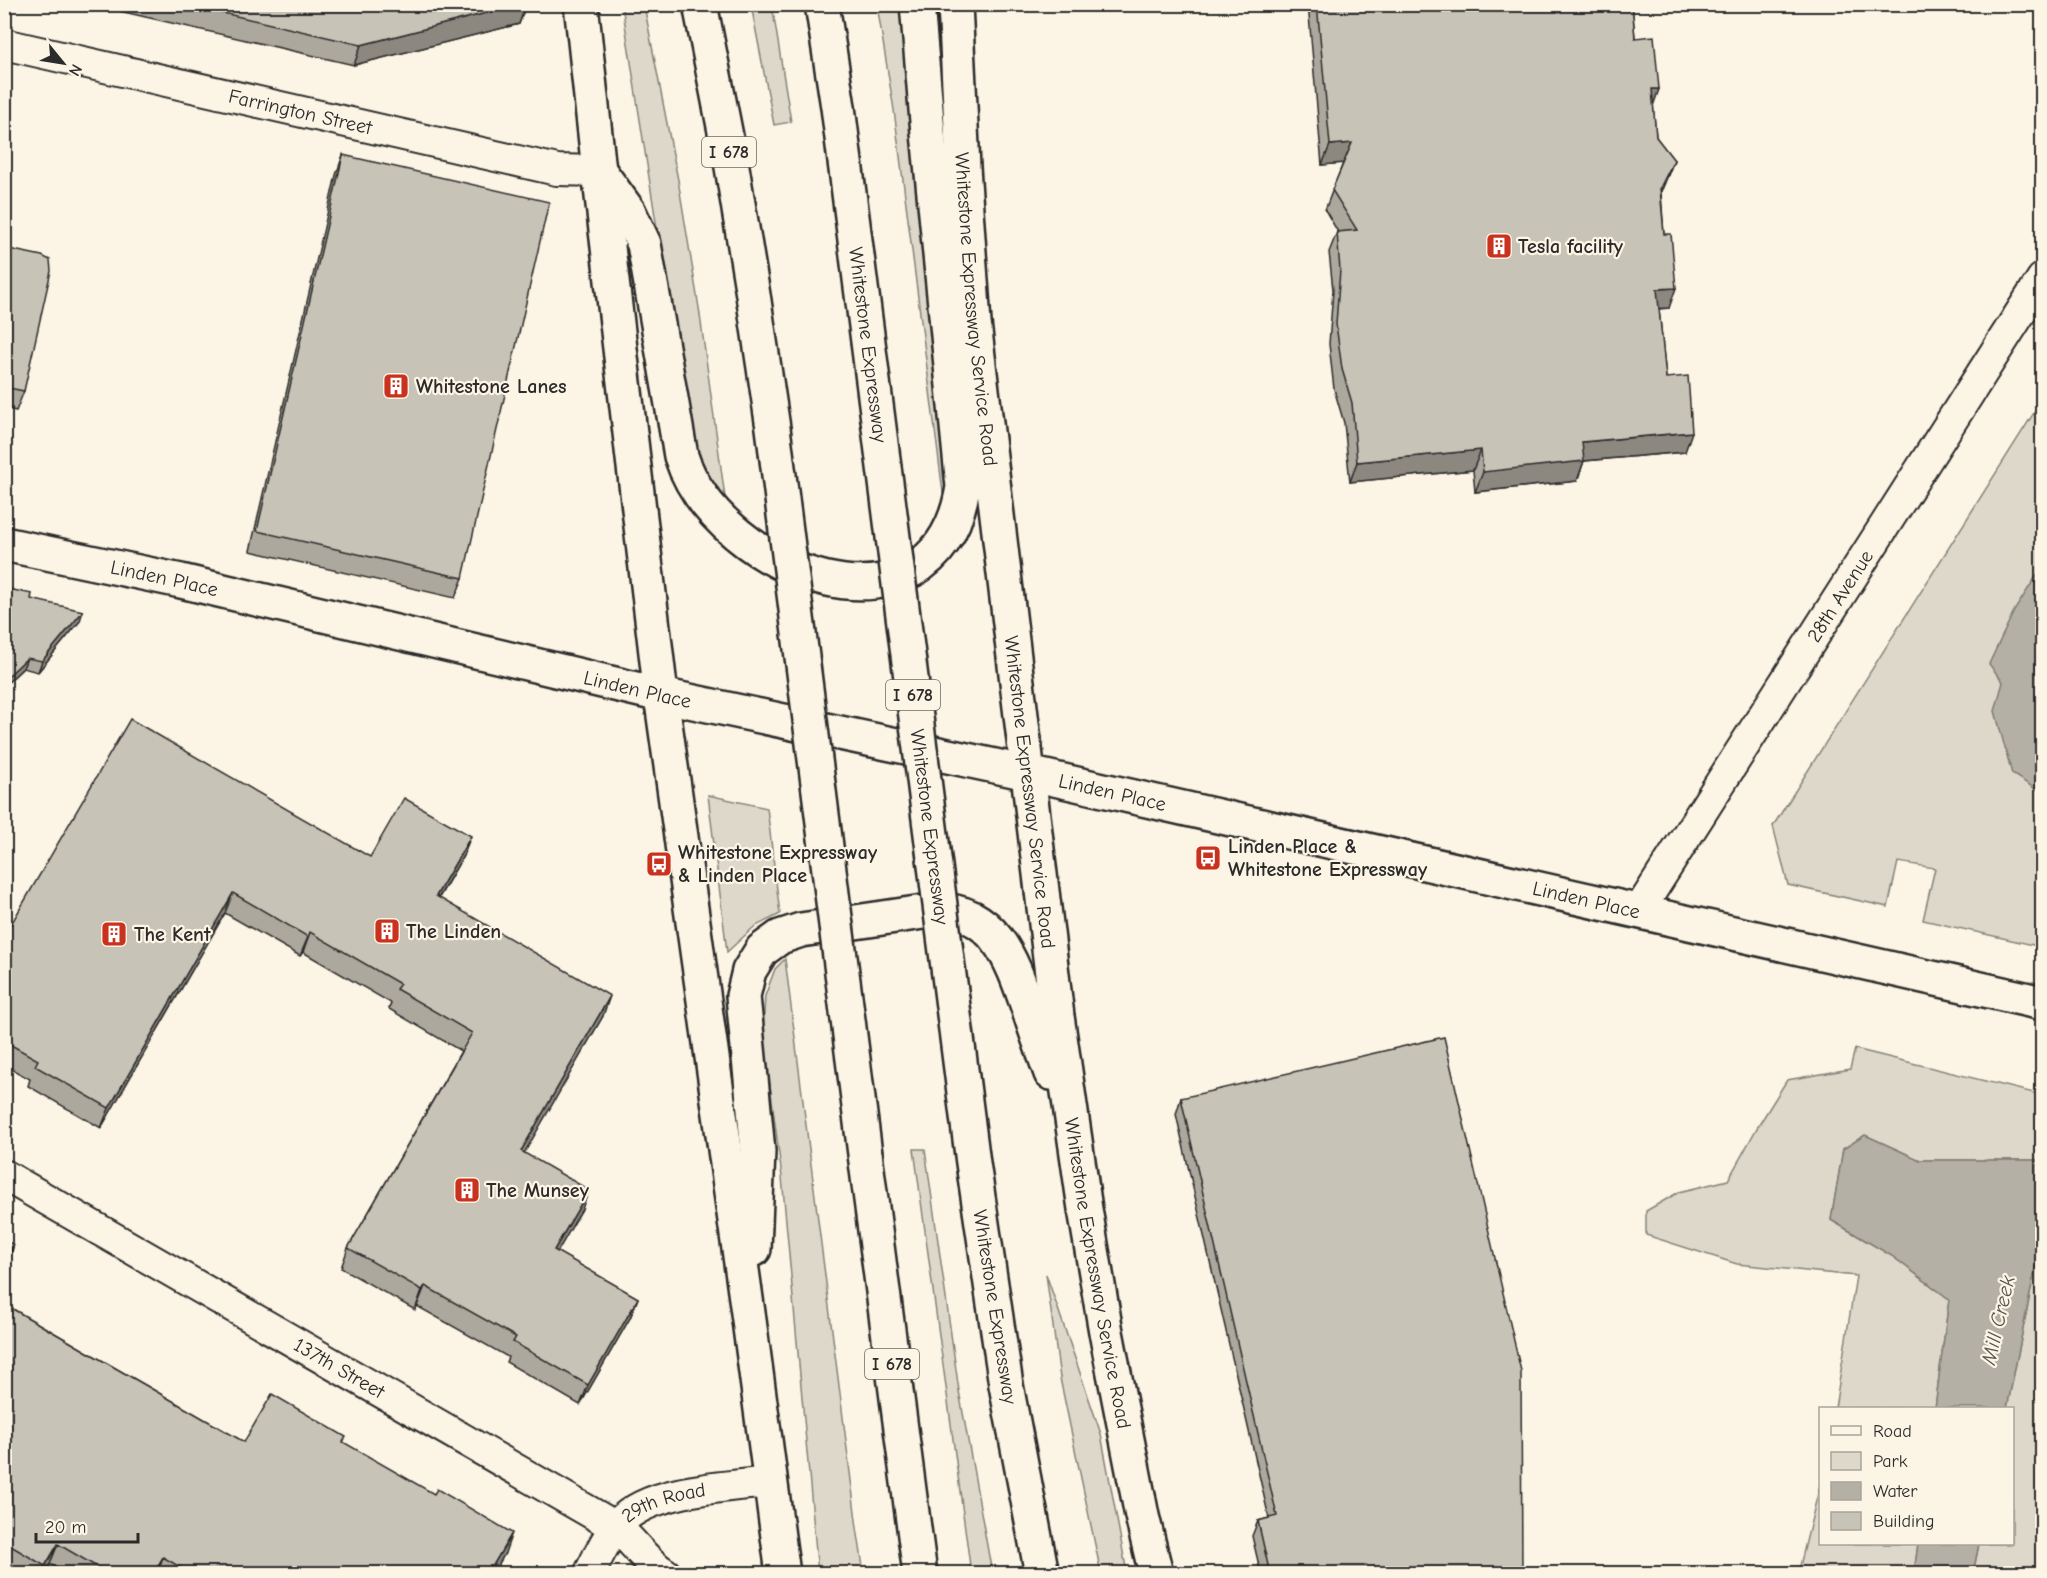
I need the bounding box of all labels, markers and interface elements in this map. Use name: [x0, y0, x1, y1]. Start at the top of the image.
north arrow: [33, 33, 93, 93]
text: N: [65, 61, 86, 79]
street label: Farrington Street: [226, 84, 376, 139]
road number: I 678: [702, 137, 756, 167]
street label: Whitestone Expressway Service Road: [951, 152, 1003, 467]
building icon: Tesla facility: [1484, 231, 1514, 261]
place label: Tesla facility: [1518, 235, 1624, 258]
street label: Whitestone Expressway: [845, 246, 892, 444]
building icon: Whitestone Lanes: [381, 371, 411, 401]
place label: Whitestone Lanes: [416, 375, 567, 398]
street label: 28th Avenue: [1802, 545, 1878, 646]
street label: Linden Place: [109, 555, 221, 601]
street label: Whitestone Expressway Service Road: [1000, 634, 1060, 950]
street label: Linden Place: [582, 666, 693, 713]
road number: I 678: [886, 680, 940, 710]
street label: Whitestone Expressway: [906, 728, 954, 926]
street label: Linden Place: [1056, 769, 1168, 815]
place label: Linden Place & Whitestone Expressway: [1228, 835, 1428, 881]
place label: Whitestone Expressway & Linden Place: [678, 841, 878, 887]
bus stop icon: Linden Place & Whitestone Expressway: [1193, 843, 1223, 873]
bus stop icon: Whitestone Expressway & Linden Place: [644, 849, 674, 879]
street label: Linden Place: [1530, 876, 1642, 923]
building icon: The Linden: [372, 916, 402, 946]
building icon: The Kent: [99, 919, 129, 949]
place label: The Linden: [406, 920, 501, 943]
place label: The Kent: [134, 923, 211, 946]
street label: Whitestone Expressway Service Road: [1060, 1116, 1136, 1431]
building icon: The Munsey: [452, 1175, 482, 1205]
place label: The Munsey: [486, 1179, 590, 1202]
street label: Whitestone Expressway: [968, 1208, 1022, 1406]
water label: Mill Creek: [1976, 1272, 2020, 1368]
street label: 137th Street: [290, 1333, 390, 1404]
road number: I 678: [865, 1349, 919, 1379]
legend: [1819, 1407, 2014, 1545]
text: Road: [1873, 1421, 1912, 1442]
text: Park: [1873, 1451, 1908, 1472]
street label: 29th Road: [617, 1478, 707, 1527]
text: Water: [1873, 1481, 1918, 1502]
scale bar: [36, 1506, 138, 1544]
text: Building: [1873, 1511, 1935, 1532]
text: 20 m: [45, 1517, 86, 1538]

